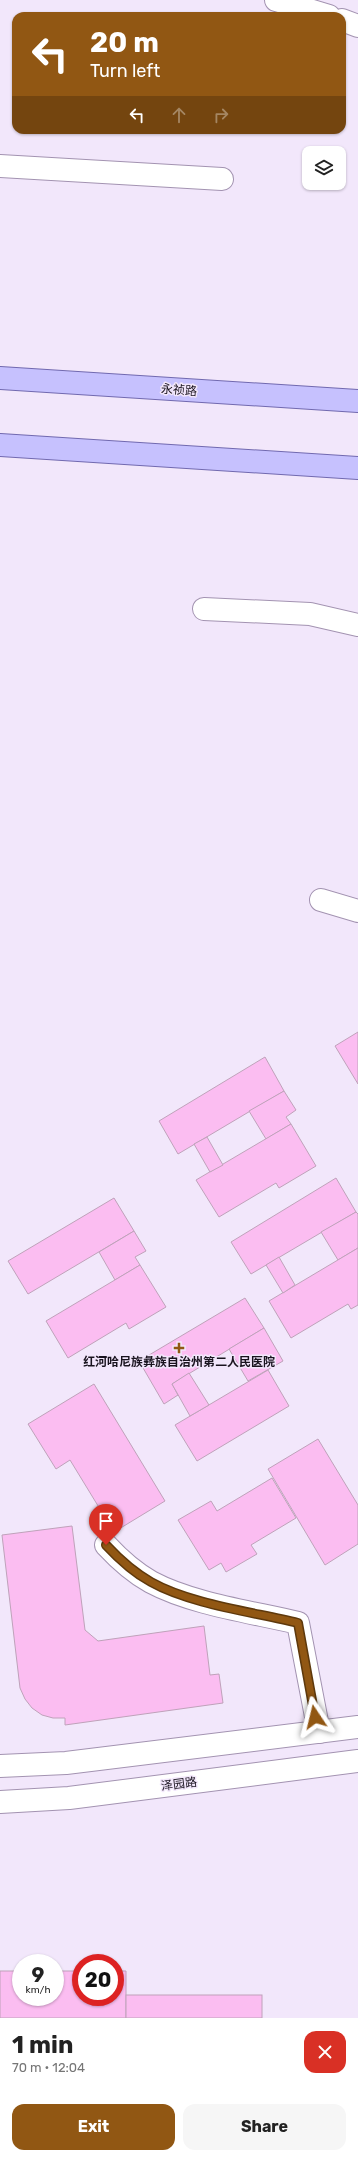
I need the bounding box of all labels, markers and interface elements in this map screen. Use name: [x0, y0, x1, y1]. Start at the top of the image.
text: 20 m: [90, 26, 159, 59]
icon: left: [24, 28, 76, 80]
text: Turn left: [90, 60, 160, 82]
icon: left: [126, 104, 148, 126]
icon: ahead: [168, 104, 190, 126]
icon: right: [210, 104, 232, 126]
map controls: [302, 146, 346, 190]
button: layers: [302, 146, 346, 190]
street label: 永祯路: [161, 382, 197, 398]
marker: 红河哈尼族彝族自治州第二人民医院: [173, 1342, 185, 1354]
place label: 红河哈尼族彝族自治州第二人民医院: [83, 1355, 275, 1369]
pin: [89, 1504, 123, 1545]
icon: arrive: [95, 1510, 117, 1532]
position arrow: [294, 1696, 336, 1738]
street label: 泽园路: [160, 1775, 198, 1793]
speed limit sign: 20: [72, 1954, 124, 2006]
text: 9: [32, 1963, 44, 1987]
text: km/h: [26, 1984, 50, 1996]
text: 1 min: [12, 2031, 73, 2059]
button: close: [304, 2031, 346, 2073]
text: 70 m · 12:04: [12, 2060, 85, 2075]
button: Exit: [12, 2104, 175, 2150]
button: Share: [183, 2104, 346, 2150]

